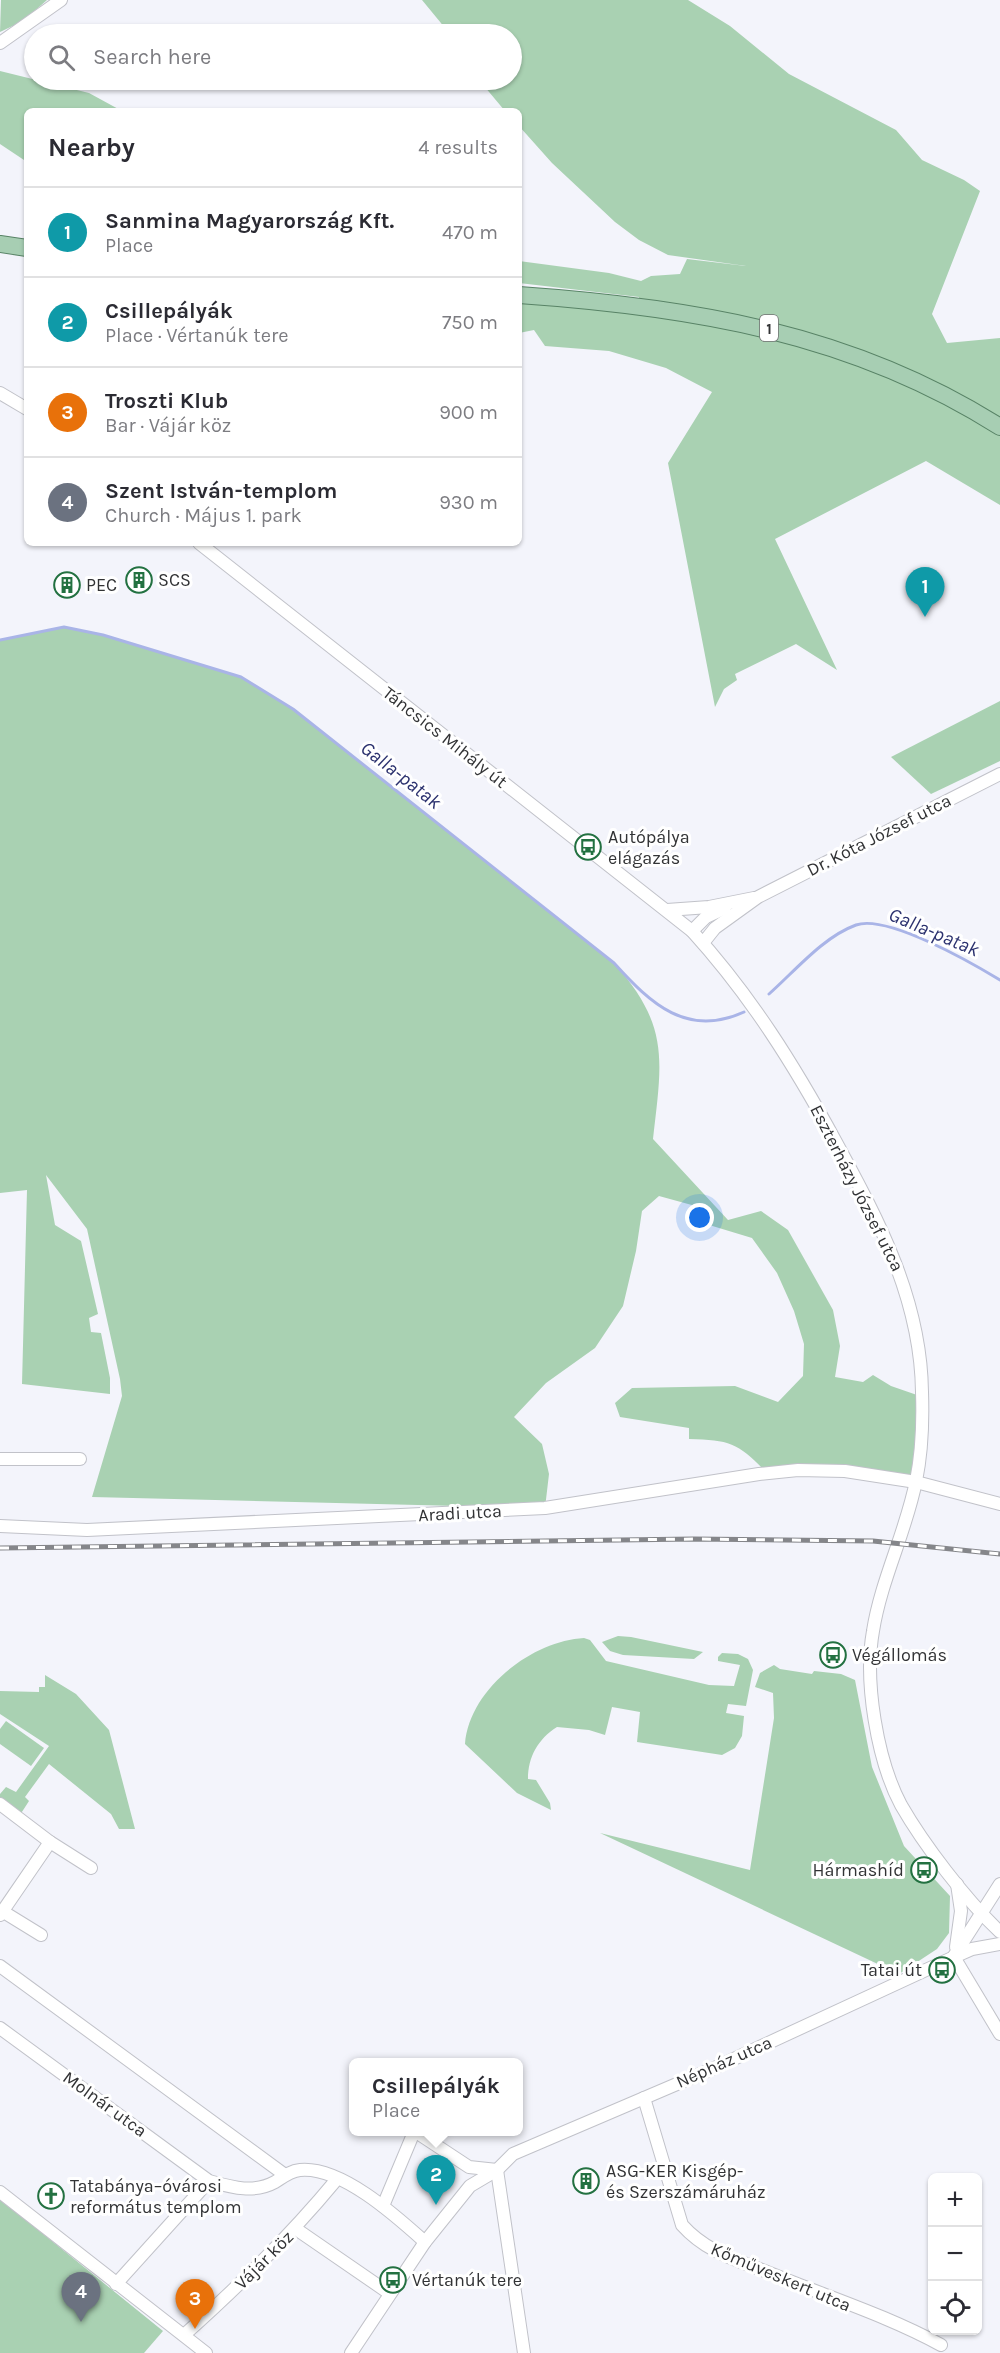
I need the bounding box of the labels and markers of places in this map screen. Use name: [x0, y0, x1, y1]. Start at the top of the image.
building icon: SCS: [124, 565, 154, 595]
pin: 1: [906, 568, 944, 617]
place label: SCS: [158, 569, 191, 591]
building icon: PEC: [52, 570, 82, 600]
place label: PEC: [86, 574, 117, 596]
place label: Autópálya elágazás: [608, 826, 690, 869]
bus stop icon: Autópálya elágazás: [573, 832, 603, 862]
bus stop icon: Végállomás: [818, 1640, 848, 1670]
place label: Végállomás: [852, 1644, 947, 1666]
bus stop icon: Hármashíd: [909, 1855, 939, 1885]
place label: Hármashíd: [812, 1859, 904, 1881]
bus stop icon: Tatai út: [927, 1955, 957, 1985]
place label: Tatai út: [861, 1959, 922, 1981]
pin: 2: [416, 2156, 456, 2205]
place label: ASG-KER Kisgép- és Szerszámáruház: [606, 2160, 766, 2203]
building icon: ASG-KER Kisgép- és Szerszámáruház: [571, 2166, 601, 2196]
place label: Tatabánya–óvárosi református templom: [70, 2175, 242, 2218]
church icon: Tatabánya–óvárosi református templom: [36, 2181, 66, 2211]
bus stop icon: Vértanúk tere: [378, 2265, 408, 2295]
place label: Vértanúk tere: [412, 2269, 522, 2291]
pin: 4: [62, 2272, 100, 2322]
pin: 3: [176, 2280, 214, 2329]

